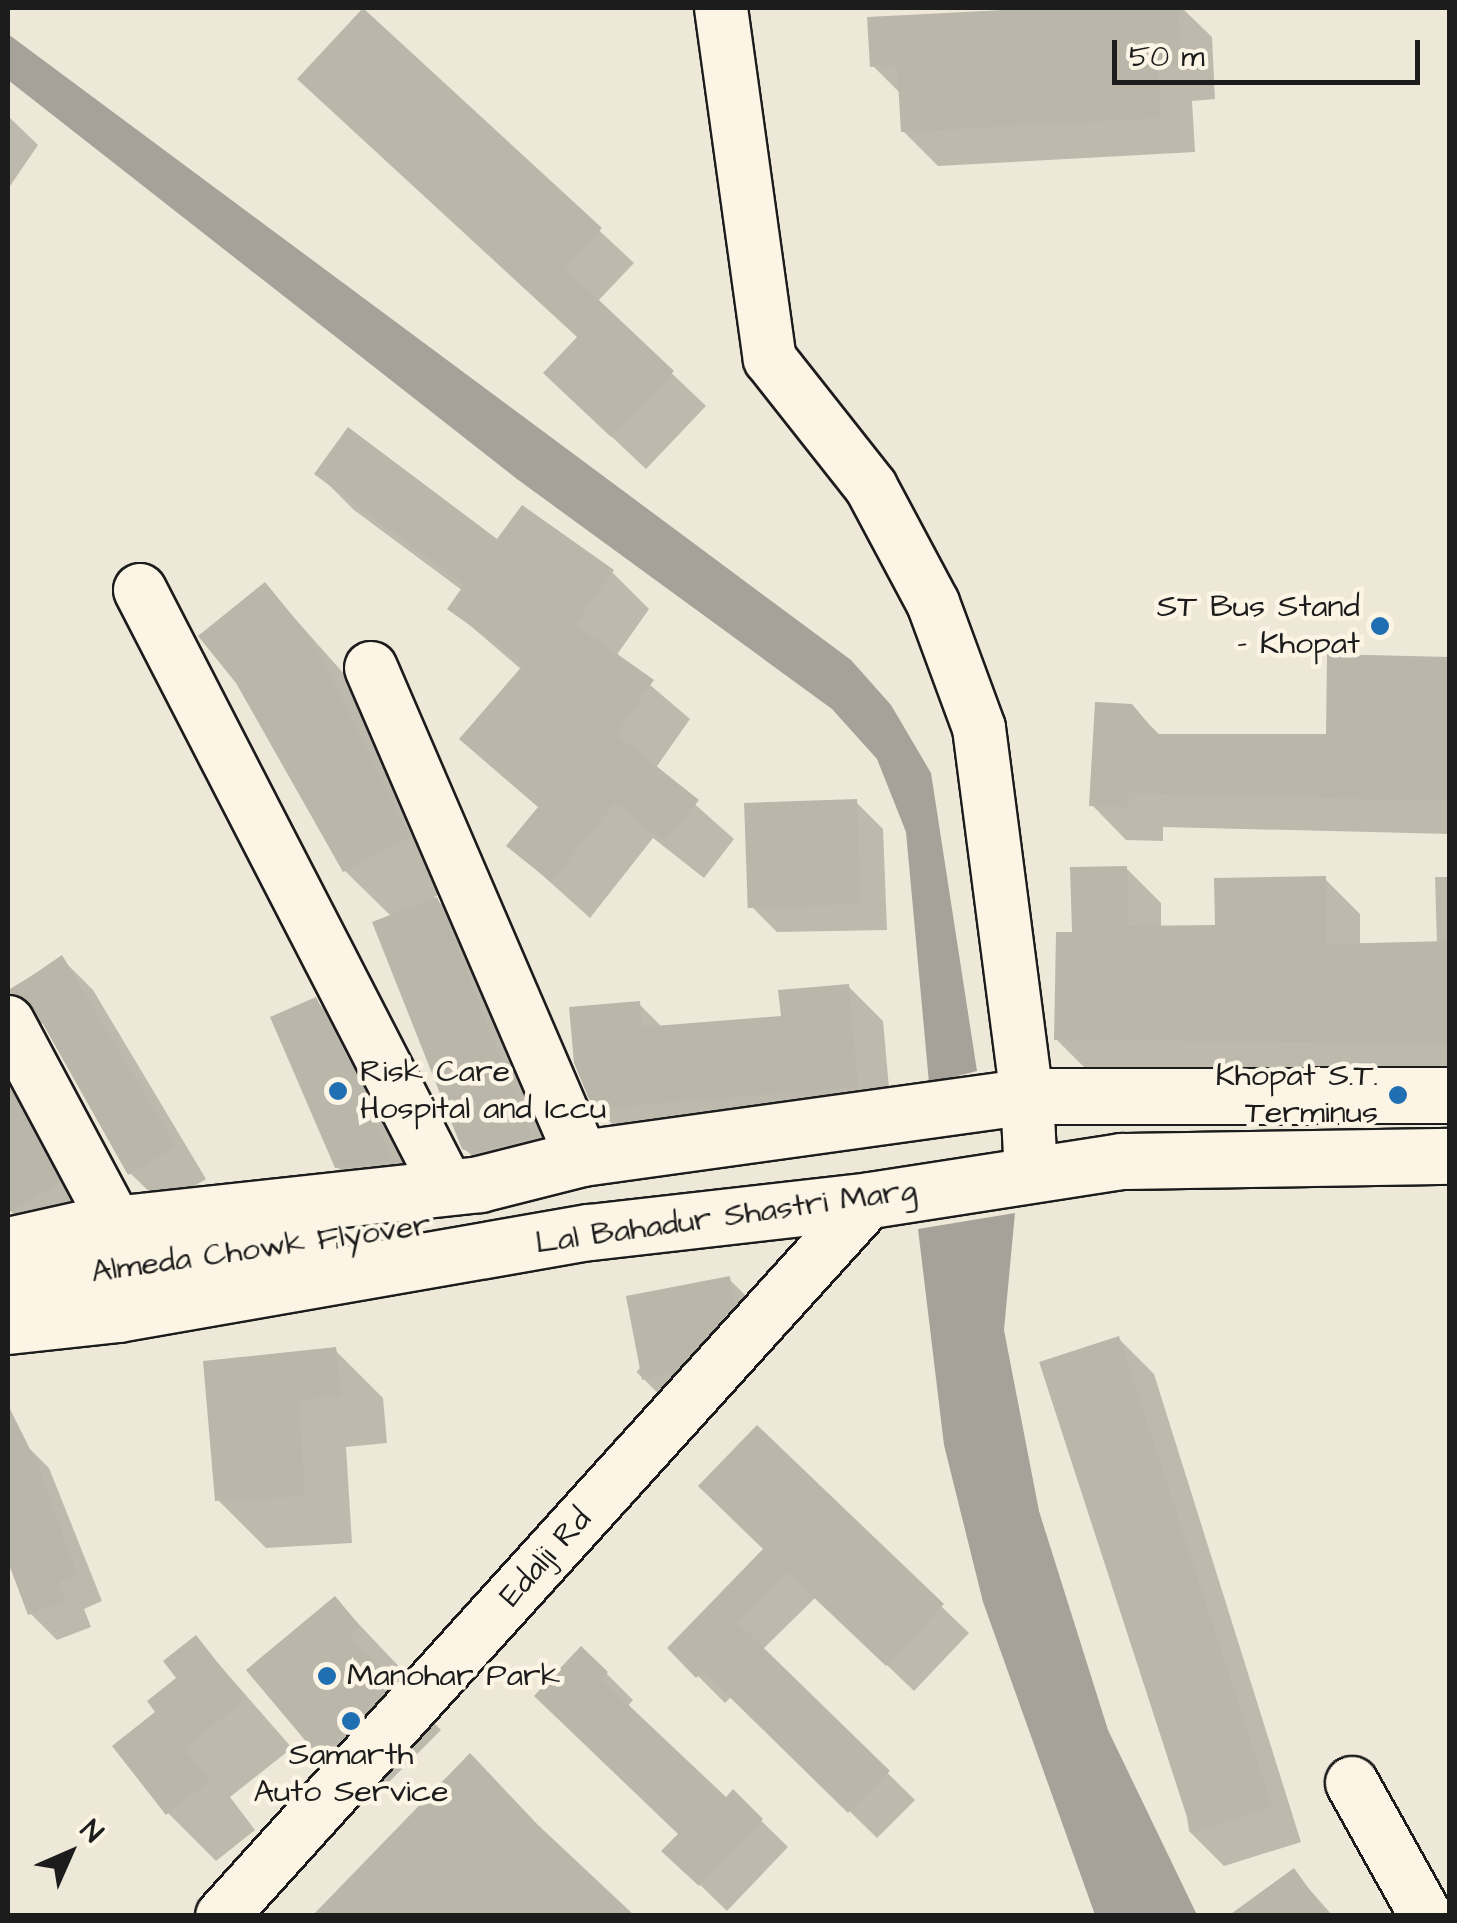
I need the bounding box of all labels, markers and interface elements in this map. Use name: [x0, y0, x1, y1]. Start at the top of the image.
scale bar: [1117, 20, 1424, 82]
text: 50 m: [1129, 36, 1205, 78]
place label: ST Bus Stand - Khopat: [1157, 589, 1360, 664]
marker: ST Bus Stand - Khopat: [1369, 615, 1391, 637]
place label: Risk Care Hospital and Iccu: [360, 1054, 606, 1129]
place label: Khopat S.T. Terminus: [1215, 1058, 1378, 1133]
marker: Risk Care Hospital and Iccu: [325, 1078, 351, 1104]
marker: Khopat S.T. Terminus: [1387, 1084, 1409, 1106]
street label: Lal Bahadur Shastri Marg: [533, 1171, 919, 1263]
street label: Almeda Chowk Flyover: [89, 1206, 433, 1292]
street label: Edalji Rd: [492, 1501, 600, 1615]
place label: Manohar Park: [347, 1657, 560, 1695]
marker: Manohar Park: [316, 1665, 338, 1687]
marker: Samarth Auto Service: [340, 1710, 362, 1732]
place label: Samarth Auto Service: [253, 1737, 449, 1812]
north arrow: [20, 1803, 120, 1903]
text: N: [72, 1811, 112, 1851]

